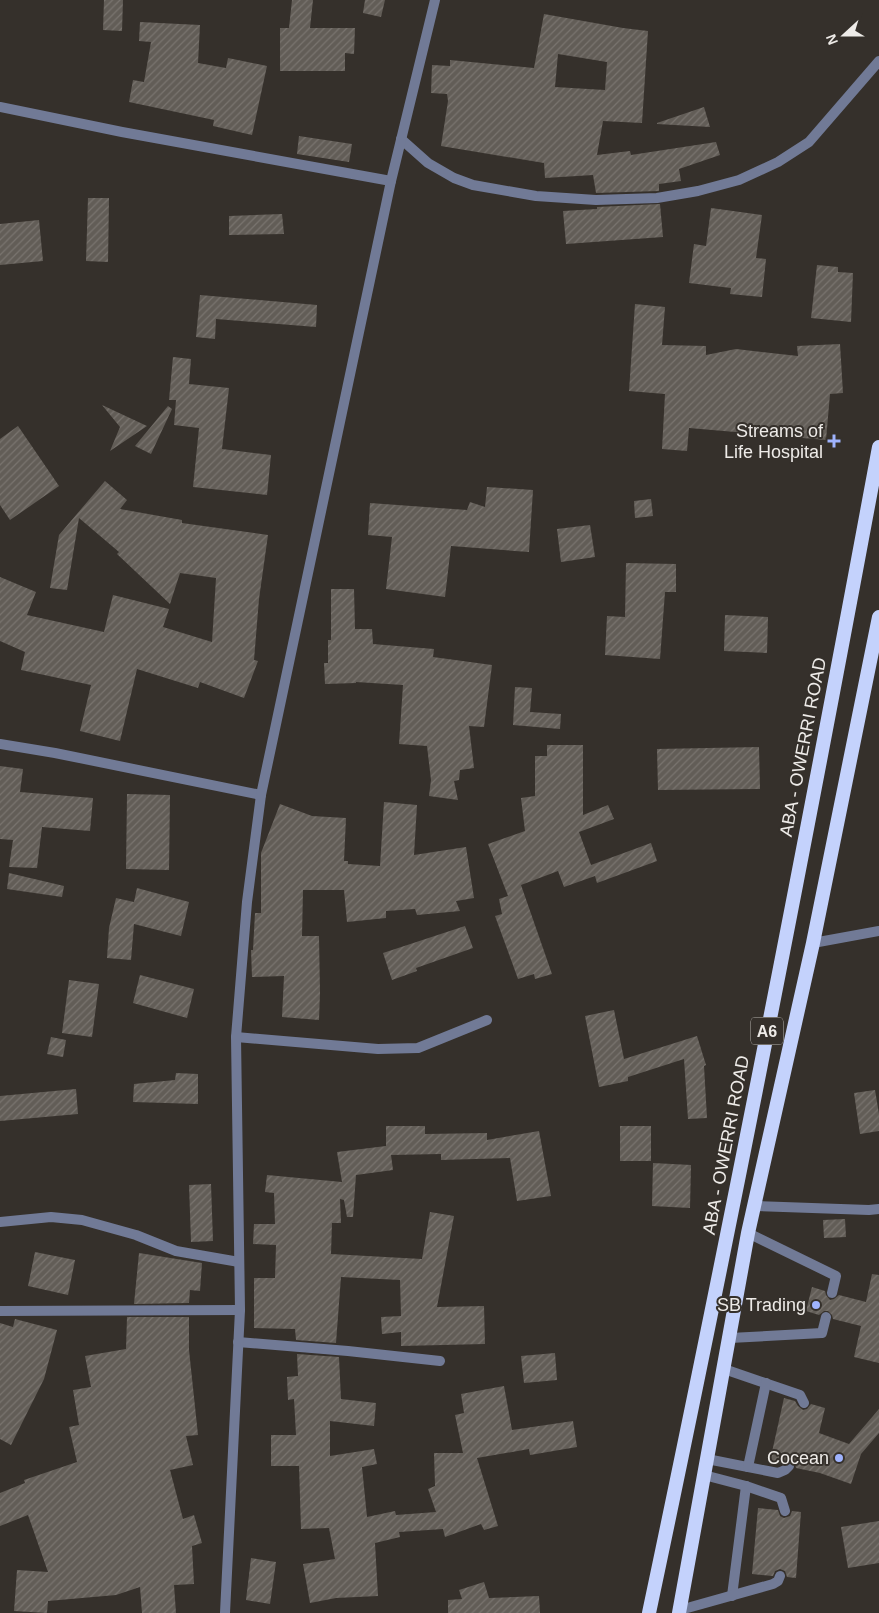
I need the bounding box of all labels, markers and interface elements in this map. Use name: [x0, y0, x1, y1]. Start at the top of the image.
north arrow: [819, 10, 869, 60]
text: N: [823, 32, 841, 47]
place label: Streams of Life Hospital: [724, 421, 824, 462]
marker: Streams of Life Hospital: [827, 434, 841, 448]
street label: ABA - OWERRI ROAD: [776, 656, 830, 838]
road number: A6: [751, 1018, 783, 1044]
street label: ABA - OWERRI ROAD: [699, 1054, 753, 1236]
place label: SB Trading: [717, 1295, 806, 1315]
marker: SB Trading: [810, 1299, 822, 1311]
place label: Cocean: [767, 1448, 829, 1468]
marker: Cocean: [833, 1452, 845, 1464]

